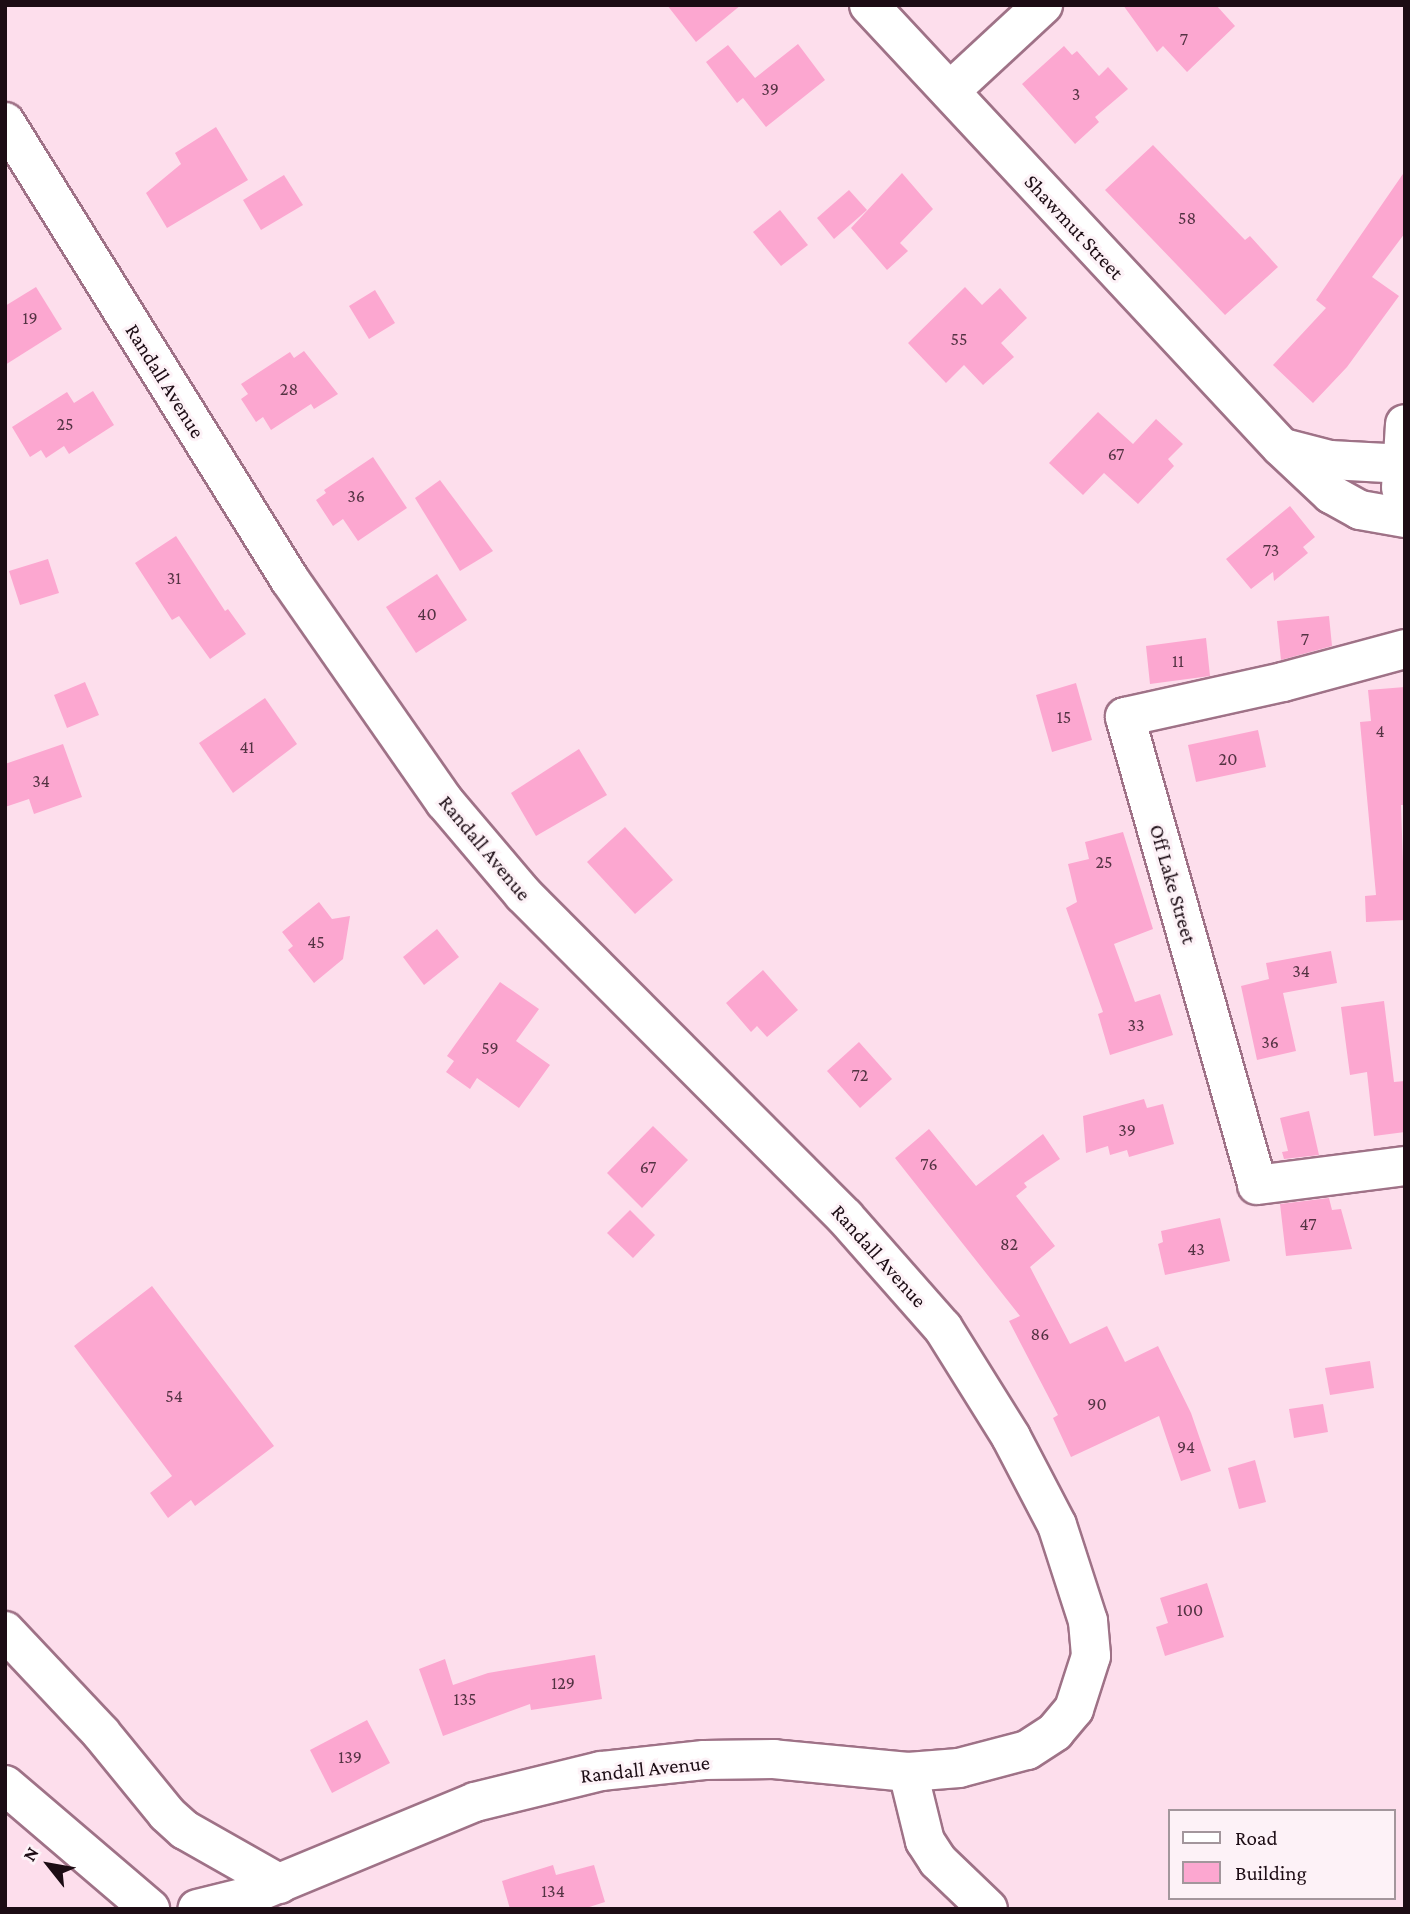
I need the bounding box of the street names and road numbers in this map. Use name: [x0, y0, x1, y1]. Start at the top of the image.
street label: Shawmut Street: [1019, 169, 1129, 285]
street label: Randall Avenue: [120, 319, 210, 443]
street label: Randall Avenue: [434, 790, 536, 906]
street label: Off Lake Street: [1144, 821, 1202, 947]
street label: Randall Avenue: [826, 1199, 932, 1313]
street label: Randall Avenue: [579, 1750, 711, 1788]

